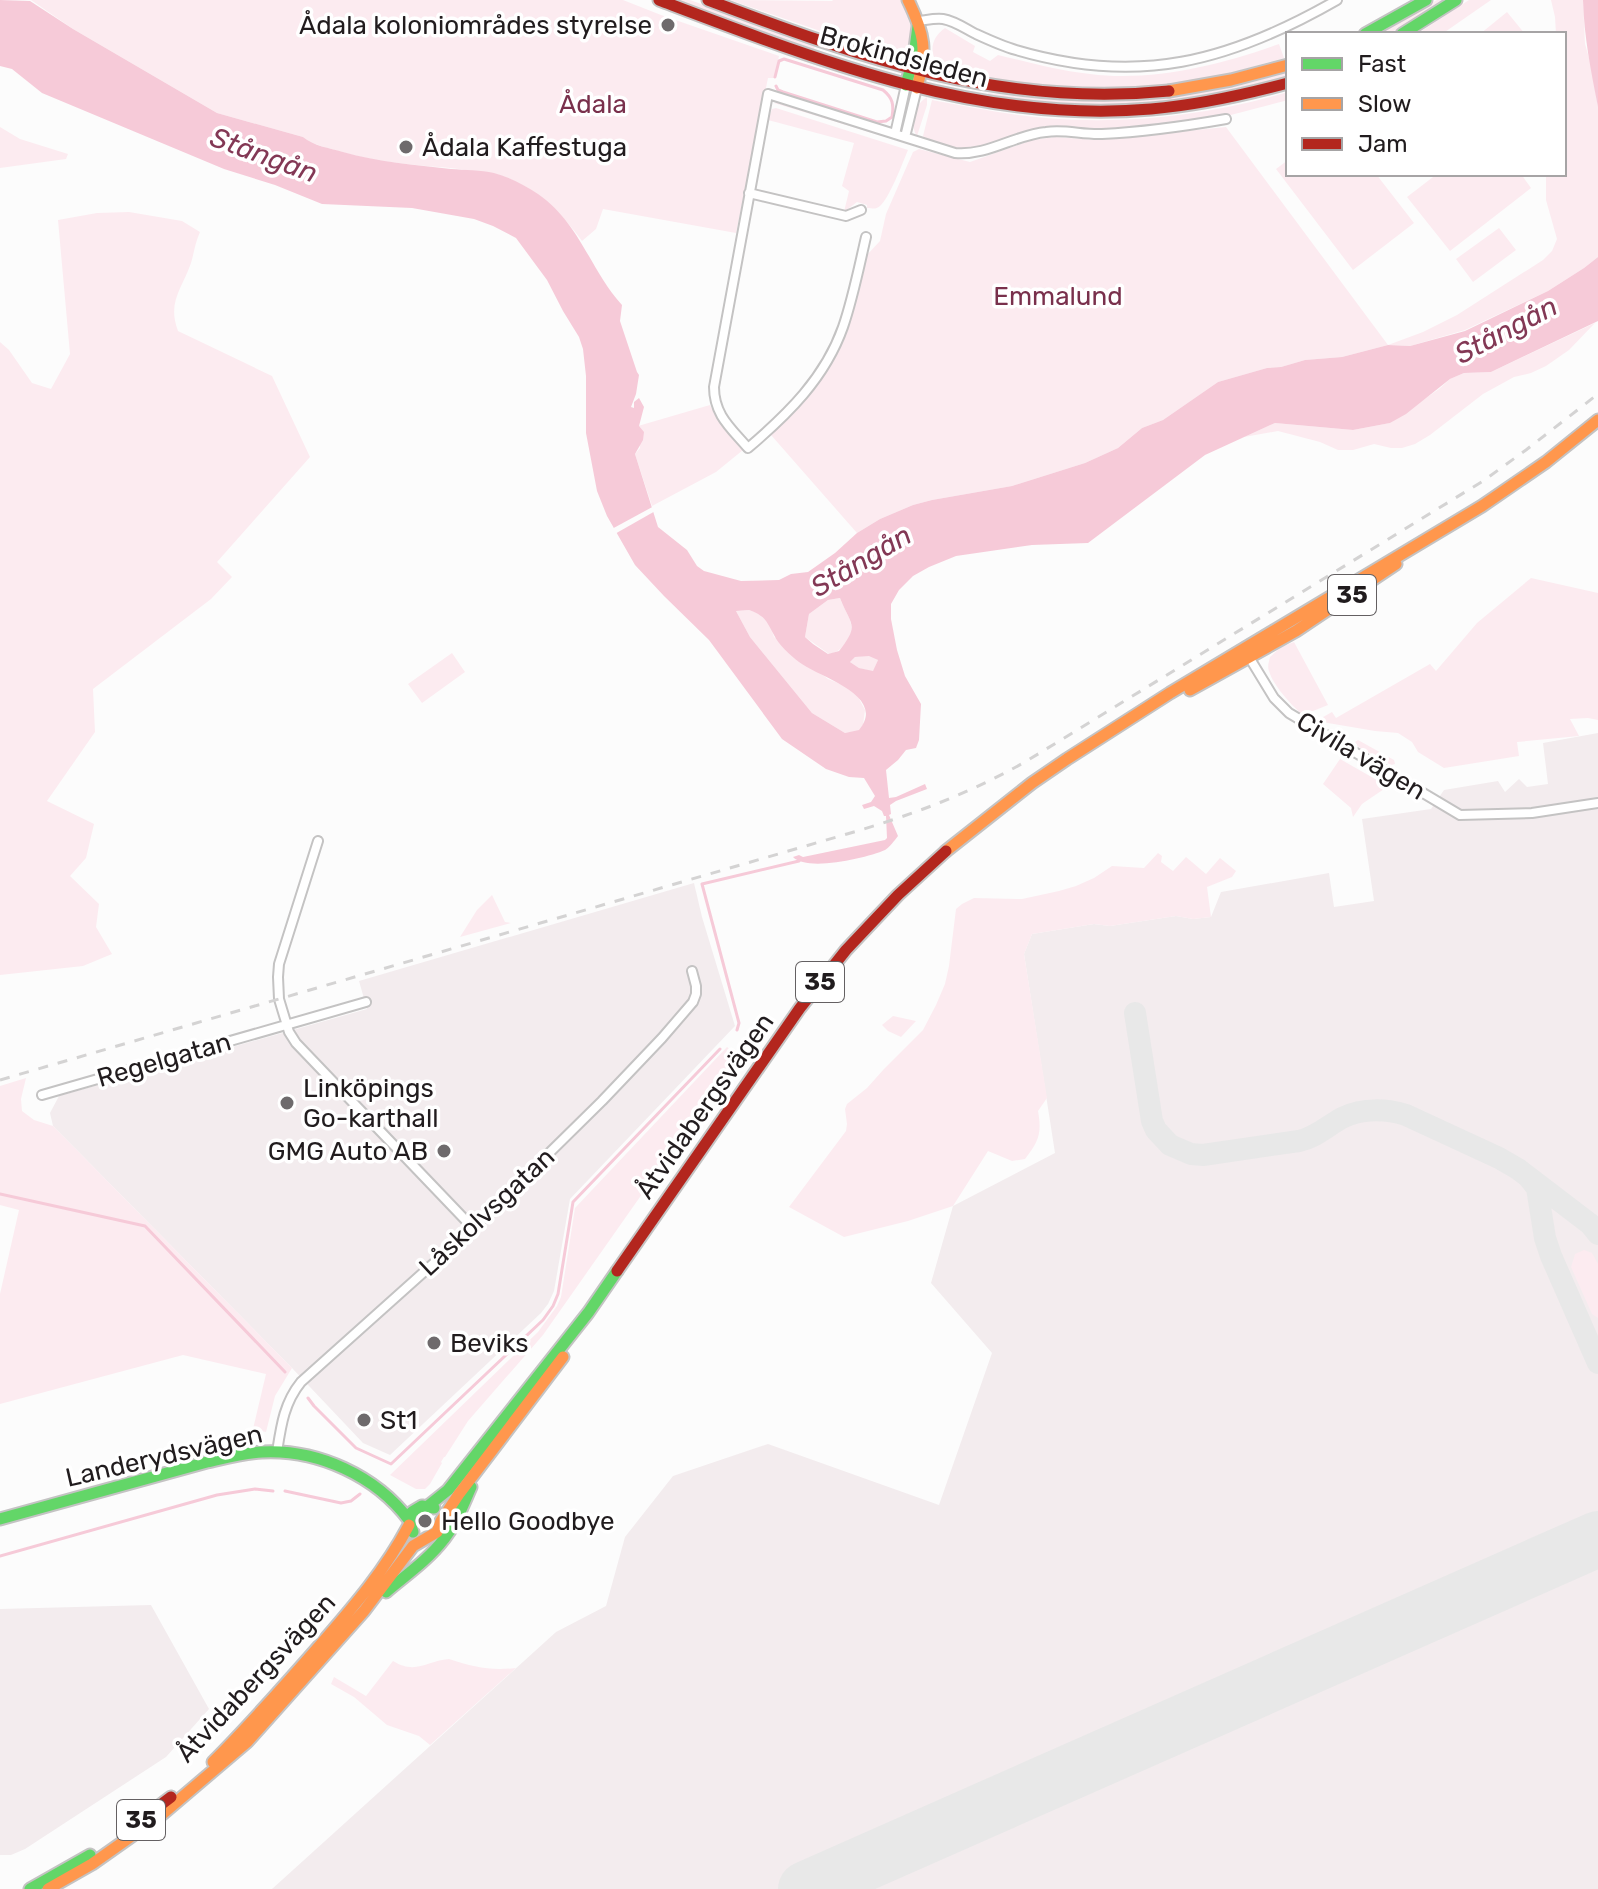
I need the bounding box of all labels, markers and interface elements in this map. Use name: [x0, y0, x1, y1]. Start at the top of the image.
place label: Ådala koloniområdes styrelse: [299, 9, 652, 41]
marker: Ådala koloniområdes styrelse: [659, 16, 677, 34]
street label: Brokindsleden: [817, 20, 991, 94]
legend: [1286, 32, 1566, 176]
text: Fast: [1358, 50, 1406, 78]
park label: Ådala: [559, 88, 627, 120]
text: Slow: [1358, 90, 1411, 118]
water label: Stångån: [206, 120, 322, 190]
text: Jam: [1358, 130, 1408, 158]
place label: Ådala Kaffestuga: [422, 131, 627, 163]
marker: Ådala Kaffestuga: [397, 138, 415, 156]
park label: Emmalund: [993, 281, 1123, 312]
water label: Stångån: [1449, 289, 1563, 371]
water label: Stångån: [805, 518, 917, 604]
road number: 35: [1328, 575, 1376, 615]
street label: Civila vägen: [1291, 705, 1431, 807]
road number: 35: [796, 962, 844, 1002]
street label: Åtvidabergsvägen: [629, 1007, 781, 1205]
street label: Regelgatan: [93, 1026, 235, 1094]
place label: Linköpings Go-karthall: [303, 1073, 439, 1134]
marker: Linköpings Go-karthall: [278, 1094, 296, 1112]
place label: GMG Auto AB: [268, 1136, 428, 1167]
street label: Låskolvsgatan: [413, 1141, 561, 1283]
marker: GMG Auto AB: [435, 1142, 453, 1160]
place label: Beviks: [450, 1328, 529, 1359]
marker: Beviks: [425, 1334, 443, 1352]
place label: St1: [380, 1405, 417, 1436]
marker: St1: [355, 1411, 373, 1429]
street label: Landerydsvägen: [63, 1418, 265, 1494]
place label: Hello Goodbye: [441, 1506, 614, 1537]
marker: Hello Goodbye: [416, 1512, 434, 1530]
street label: Åtvidabergsvägen: [169, 1587, 342, 1769]
road number: 35: [117, 1800, 165, 1840]

